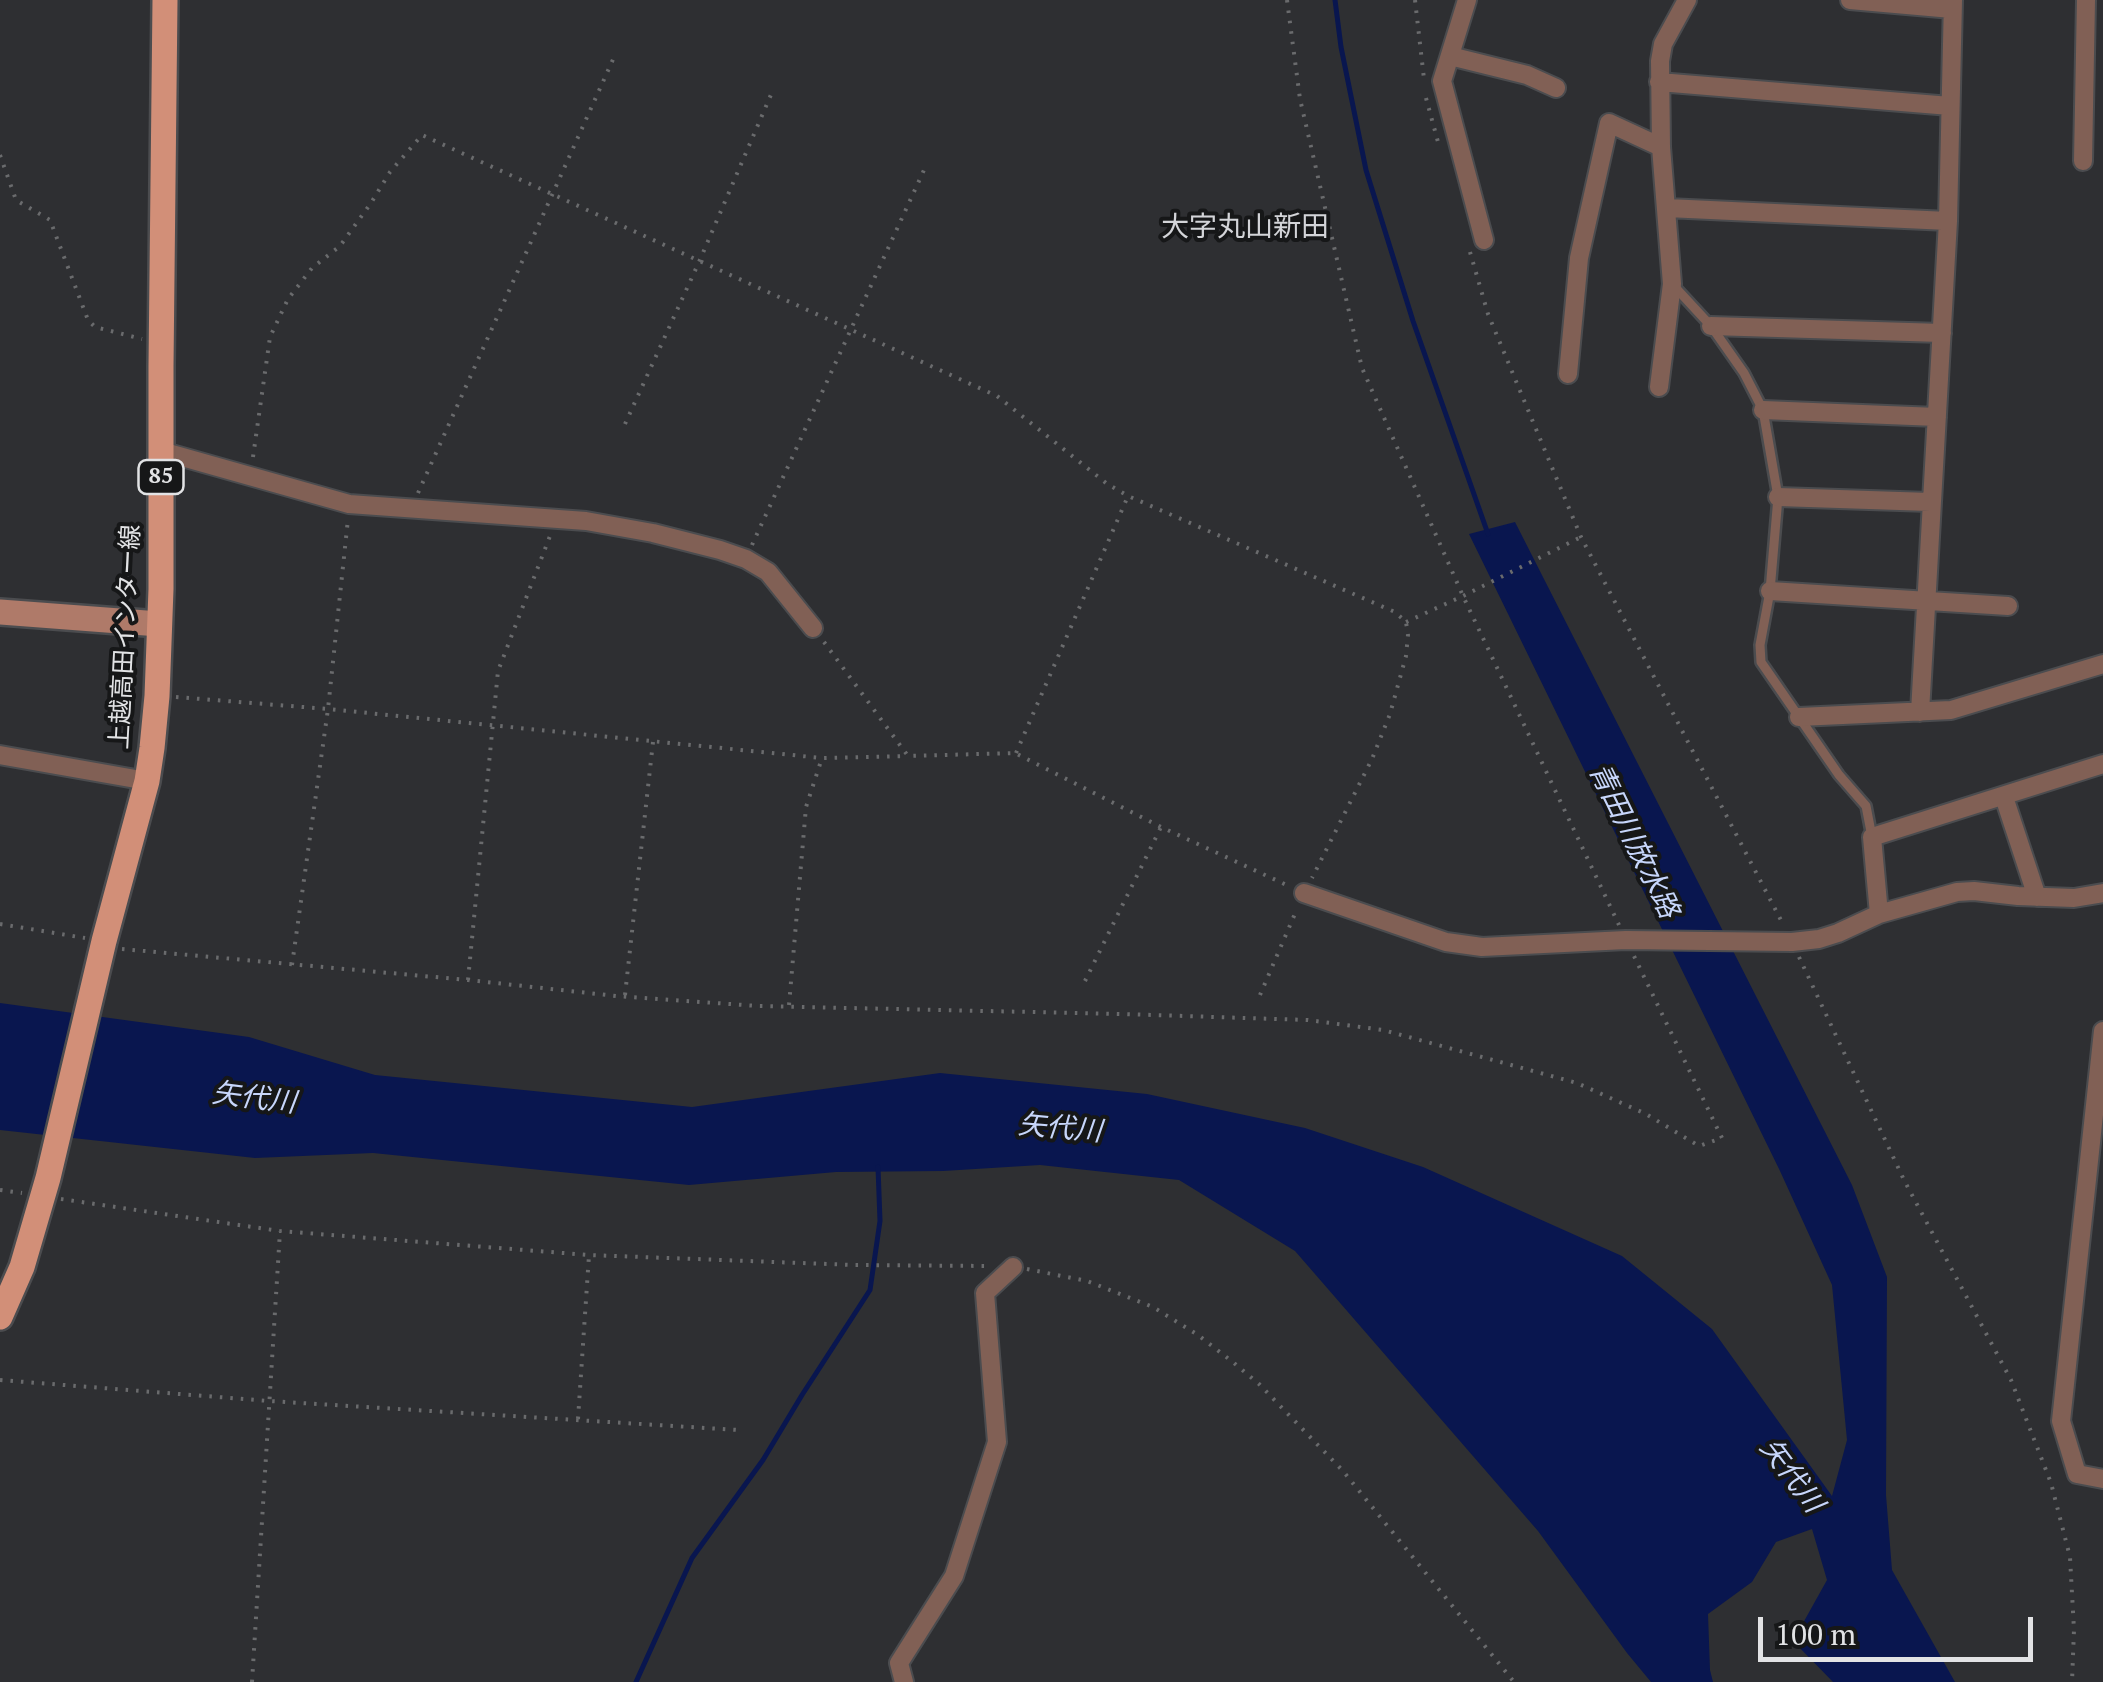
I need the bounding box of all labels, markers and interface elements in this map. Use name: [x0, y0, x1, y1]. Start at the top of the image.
district label: 大字丸山新田: [1161, 211, 1329, 245]
road number: 85: [138, 460, 184, 494]
street label: 上越高田インター線: [105, 524, 147, 750]
water label: 青田川放水路: [1581, 758, 1685, 924]
water label: 矢代川: [210, 1077, 298, 1121]
water label: 矢代川: [1017, 1109, 1103, 1149]
water label: 矢代川: [1752, 1432, 1830, 1520]
scale bar: [1763, 1597, 2038, 1659]
text: 100 m: [1775, 1614, 1856, 1654]

